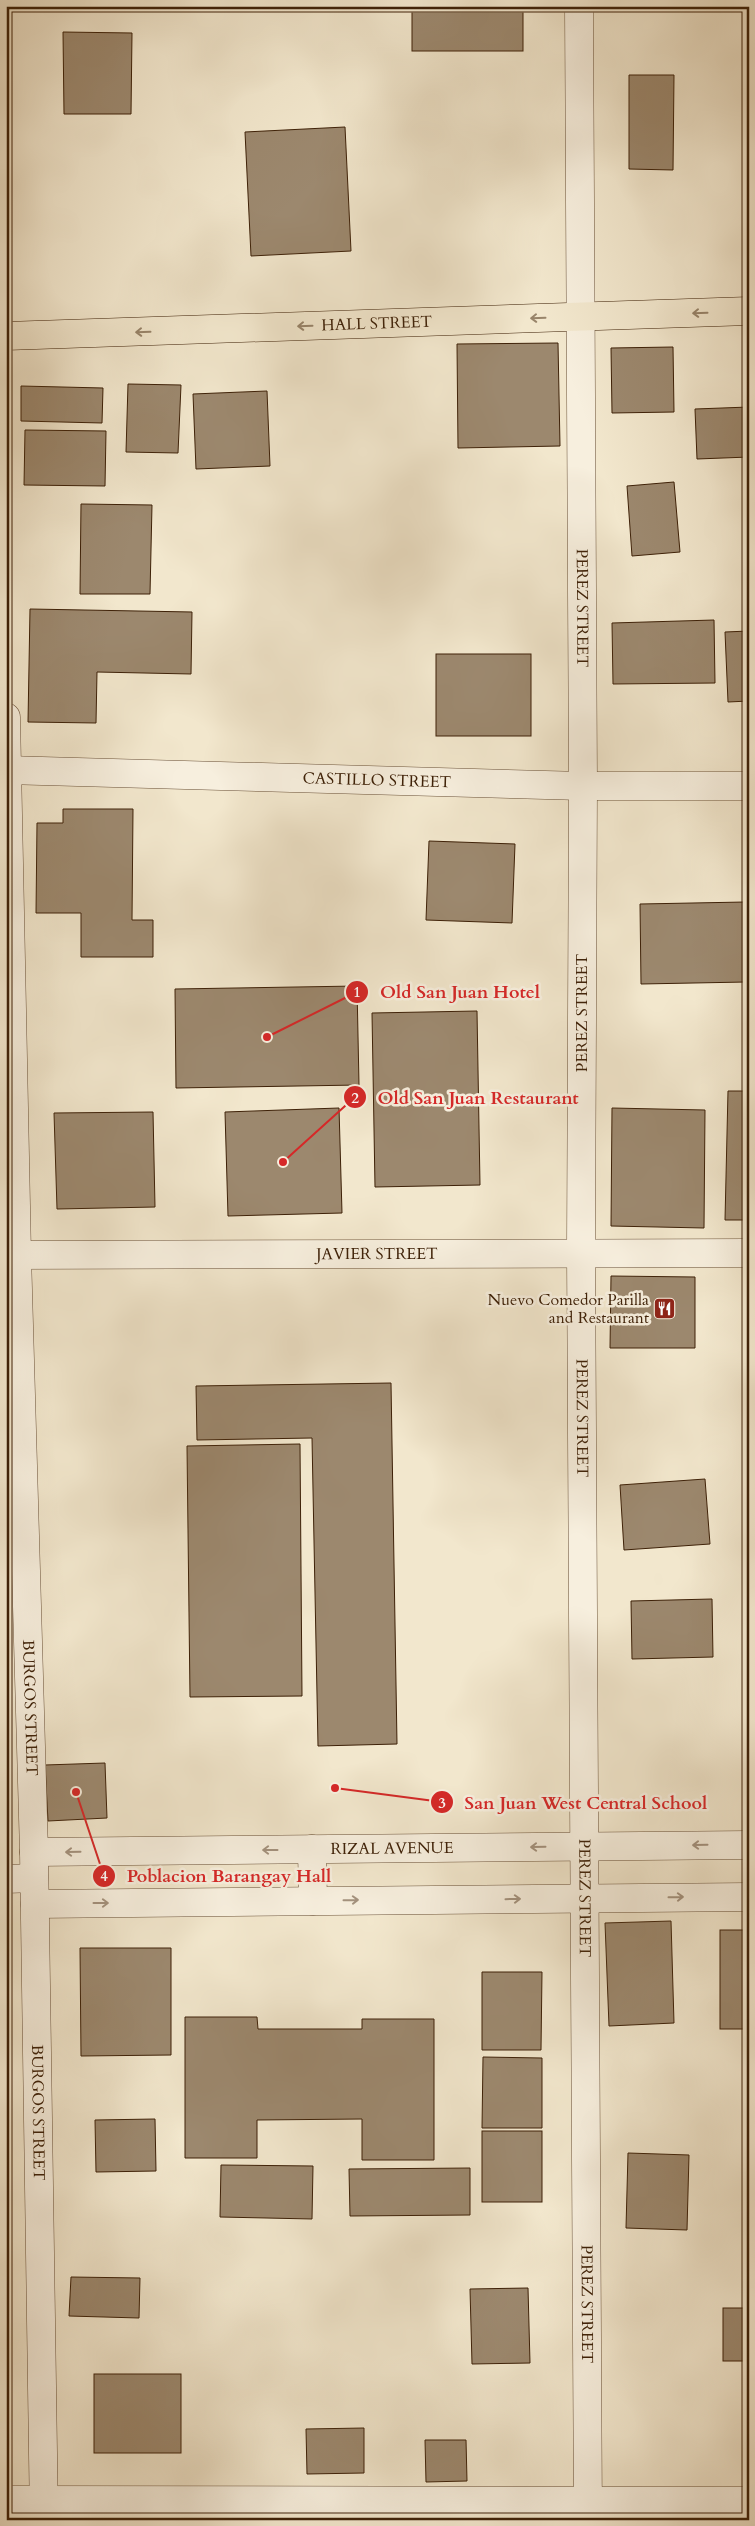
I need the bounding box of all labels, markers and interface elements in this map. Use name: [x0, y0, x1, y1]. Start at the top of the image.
one-way arrow: [692, 308, 708, 318]
street label: HALL STREET: [321, 311, 433, 336]
one-way arrow: [530, 313, 546, 322]
one-way arrow: [297, 321, 314, 331]
one-way arrow: [135, 327, 151, 336]
street label: PEREZ STREET: [571, 549, 593, 667]
street label: CASTILLO STREET: [302, 767, 452, 793]
street label: PEREZ STREET: [571, 954, 593, 1072]
callout: Old San Juan Hotel: [345, 975, 550, 1008]
text: Old San Juan Hotel: [380, 980, 540, 1005]
text: 1: [353, 982, 361, 1002]
callout: Old San Juan Restaurant: [343, 1081, 589, 1114]
text: Old San Juan Restaurant: [377, 1086, 579, 1111]
text: 2: [351, 1088, 359, 1108]
street label: JAVIER STREET: [314, 1243, 438, 1265]
place label: Nuevo Comedor Parilla and Restaurant: [488, 1289, 649, 1329]
restaurant icon: Nuevo Comedor Parilla and Restaurant: [653, 1297, 677, 1321]
street label: PEREZ STREET: [571, 1359, 593, 1477]
street label: BURGOS STREET: [17, 1639, 43, 1776]
callout: San Juan West Central School: [430, 1786, 717, 1819]
text: San Juan West Central School: [465, 1791, 707, 1816]
text: 3: [438, 1793, 446, 1813]
street label: RIZAL AVENUE: [330, 1837, 454, 1860]
street label: PEREZ STREET: [573, 1839, 596, 1957]
one-way arrow: [692, 1840, 708, 1850]
one-way arrow: [530, 1842, 546, 1852]
one-way arrow: [262, 1845, 278, 1854]
one-way arrow: [65, 1847, 81, 1857]
callout: Poblacion Barangay Hall: [91, 1860, 341, 1893]
text: Poblacion Barangay Hall: [127, 1864, 331, 1889]
text: 4: [100, 1866, 108, 1886]
one-way arrow: [668, 1892, 684, 1902]
one-way arrow: [505, 1894, 521, 1904]
one-way arrow: [343, 1896, 359, 1905]
one-way arrow: [93, 1899, 109, 1908]
street label: BURGOS STREET: [26, 2044, 50, 2181]
street label: PEREZ STREET: [575, 2245, 598, 2363]

